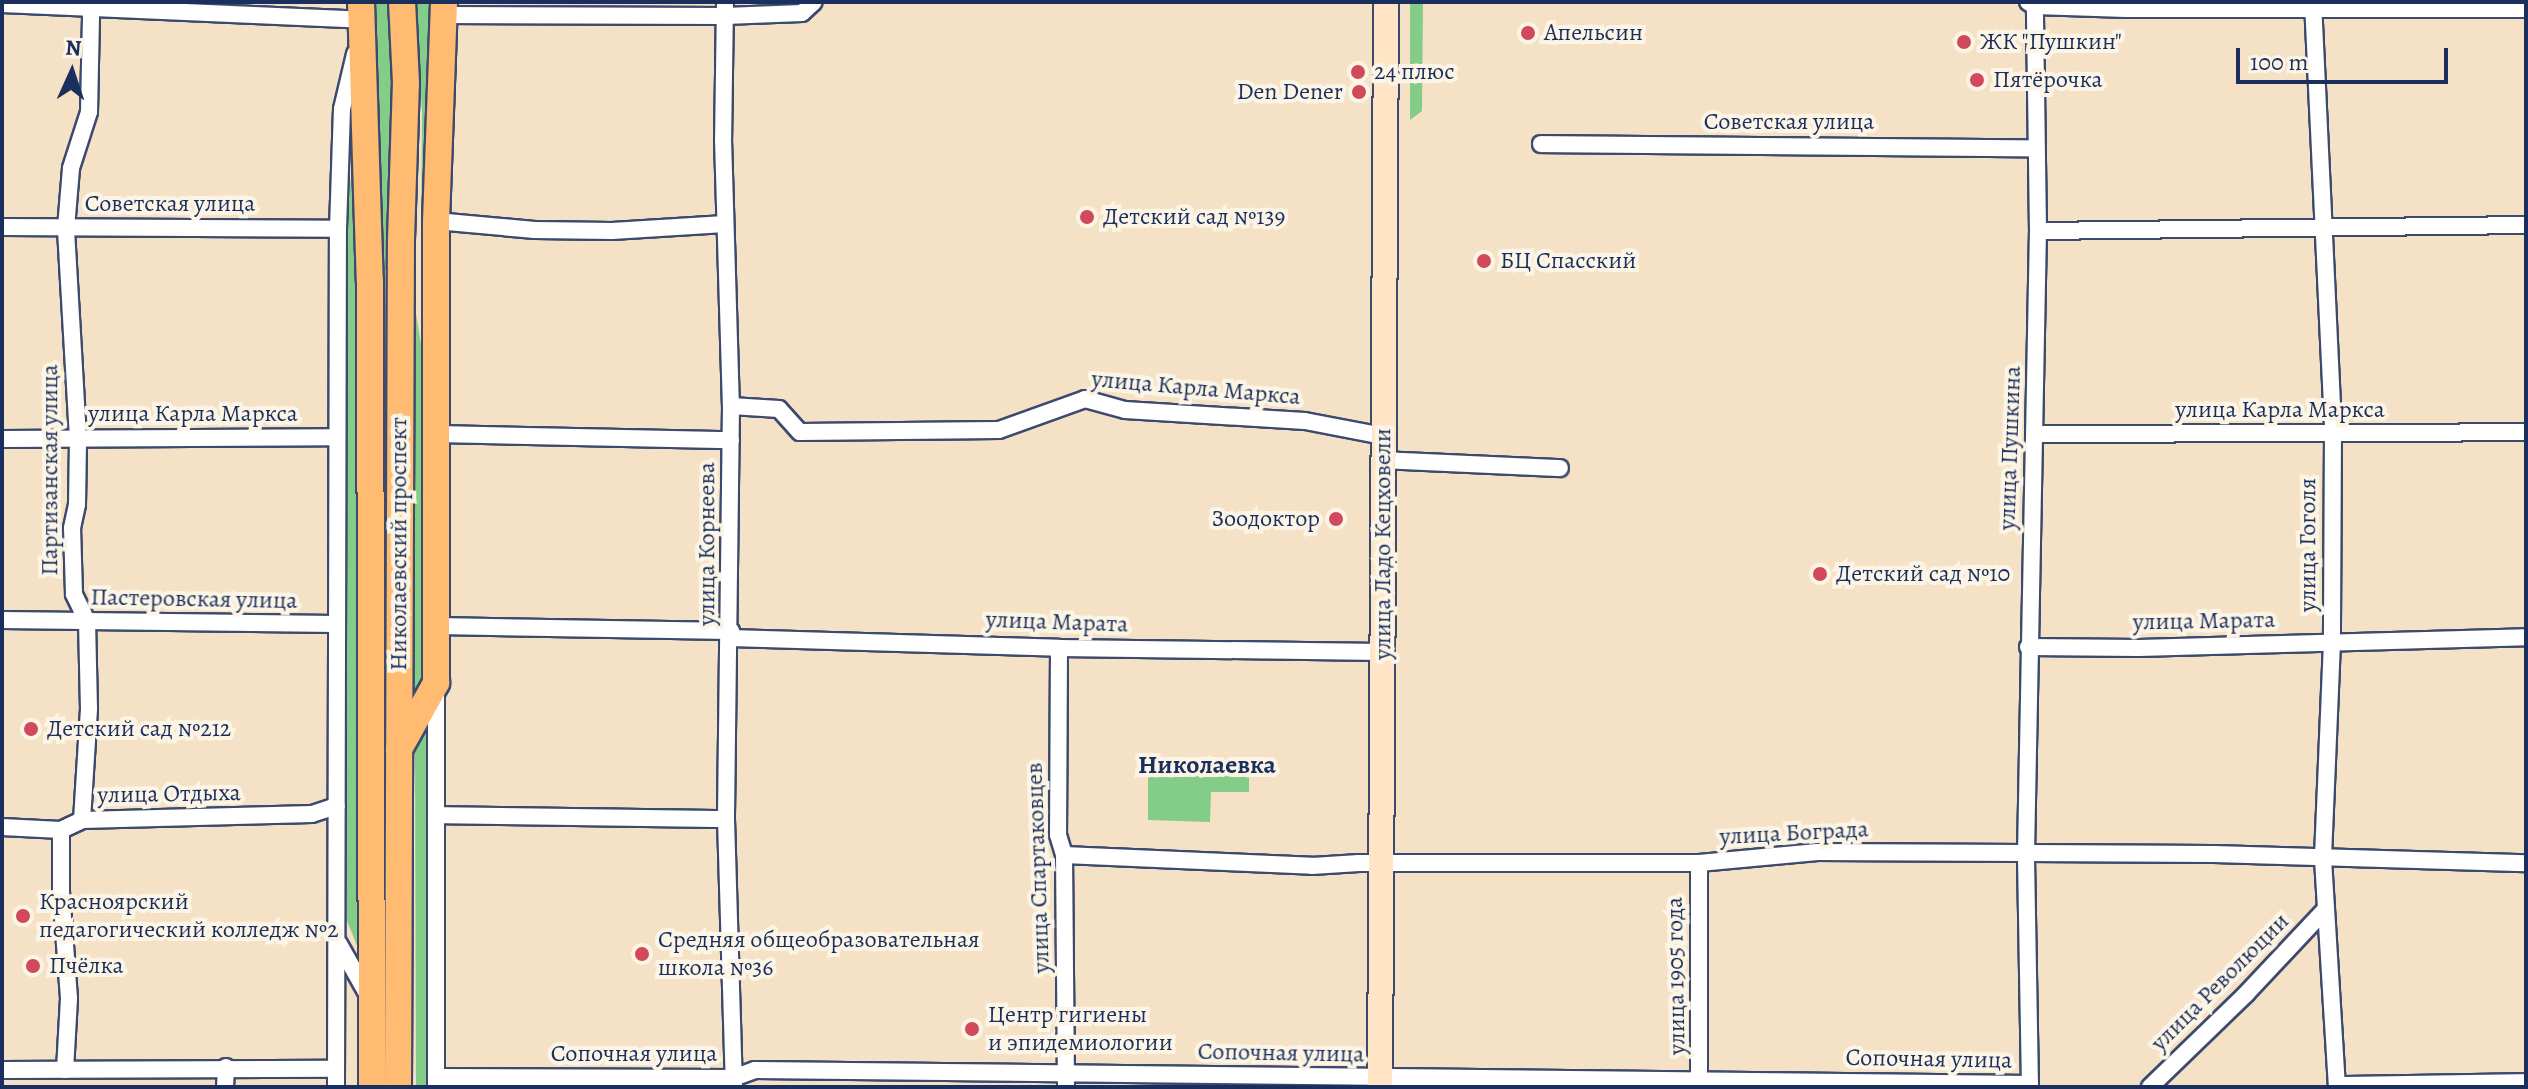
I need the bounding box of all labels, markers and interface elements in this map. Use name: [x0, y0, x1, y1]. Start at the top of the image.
place label: Апельсин: [1544, 19, 1643, 47]
marker: Апельсин: [1519, 24, 1537, 42]
place label: ЖК "Пушкин": [1980, 28, 2122, 56]
north arrow: [32, 32, 112, 112]
scale bar: [2240, 32, 2452, 82]
text: N: [64, 33, 82, 63]
marker: ЖК "Пушкин": [1955, 33, 1973, 51]
text: 100 m: [2250, 46, 2309, 78]
place label: 24 плюс: [1374, 58, 1455, 86]
marker: 24 плюс: [1349, 63, 1367, 81]
place label: Пятёрочка: [1993, 66, 2103, 94]
marker: Пятёрочка: [1968, 71, 1986, 89]
place label: Den Dener: [1237, 78, 1343, 106]
marker: Den Dener: [1350, 83, 1368, 101]
street label: Советская улица: [1704, 108, 1874, 136]
street label: Советская улица: [85, 190, 255, 218]
place label: Детский сад №139: [1103, 203, 1285, 231]
marker: Детский сад №139: [1078, 208, 1096, 226]
place label: БЦ Спасский: [1500, 247, 1636, 275]
marker: БЦ Спасский: [1475, 252, 1493, 270]
street label: Партизанская улица: [36, 364, 64, 576]
street label: улица Карла Маркса: [1090, 365, 1302, 411]
street label: улица Пушкина: [1993, 365, 2027, 531]
street label: улица Карла Маркса: [2175, 396, 2385, 424]
street label: улица Карла Маркса: [88, 400, 298, 428]
street label: Николаевский проспект: [385, 417, 413, 671]
street label: улица Ладо Кецховели: [1369, 428, 1397, 660]
street label: улица Корнеева: [693, 462, 721, 626]
street label: улица Гоголя: [2294, 478, 2322, 612]
place label: Зоодоктор: [1211, 505, 1320, 533]
marker: Зоодоктор: [1327, 510, 1345, 528]
place label: Детский сад №10: [1836, 560, 2010, 588]
marker: Детский сад №10: [1811, 565, 1829, 583]
street label: Пастеровская улица: [90, 583, 298, 615]
street label: улица Марата: [985, 605, 1129, 639]
street label: улица Марата: [2132, 605, 2276, 637]
place label: Детский сад №212: [47, 715, 231, 743]
marker: Детский сад №212: [22, 720, 40, 738]
district label: Николаевка: [1138, 749, 1276, 781]
street label: улица Спартаковцев: [1020, 762, 1056, 974]
street label: улица Отдыха: [97, 778, 241, 810]
street label: улица Бограда: [1719, 815, 1869, 851]
place label: Красноярский педагогический колледж №2: [39, 888, 339, 944]
street label: улица 1905 года: [1660, 897, 1692, 1055]
marker: Красноярский педагогический колледж №2: [14, 907, 32, 925]
street label: улица Революции: [2145, 907, 2295, 1057]
place label: Средняя общеобразовательная школа №36: [658, 926, 980, 982]
marker: Средняя общеобразовательная школа №36: [633, 945, 651, 963]
place label: Пчёлка: [49, 952, 123, 980]
marker: Пчёлка: [24, 957, 42, 975]
place label: Центр гигиены и эпидемиологии: [988, 1001, 1173, 1057]
marker: Центр гигиены и эпидемиологии: [963, 1020, 981, 1038]
street label: Сопочная улица: [1197, 1037, 1365, 1069]
street label: Сопочная улица: [551, 1040, 717, 1068]
street label: Сопочная улица: [1845, 1043, 2013, 1075]

